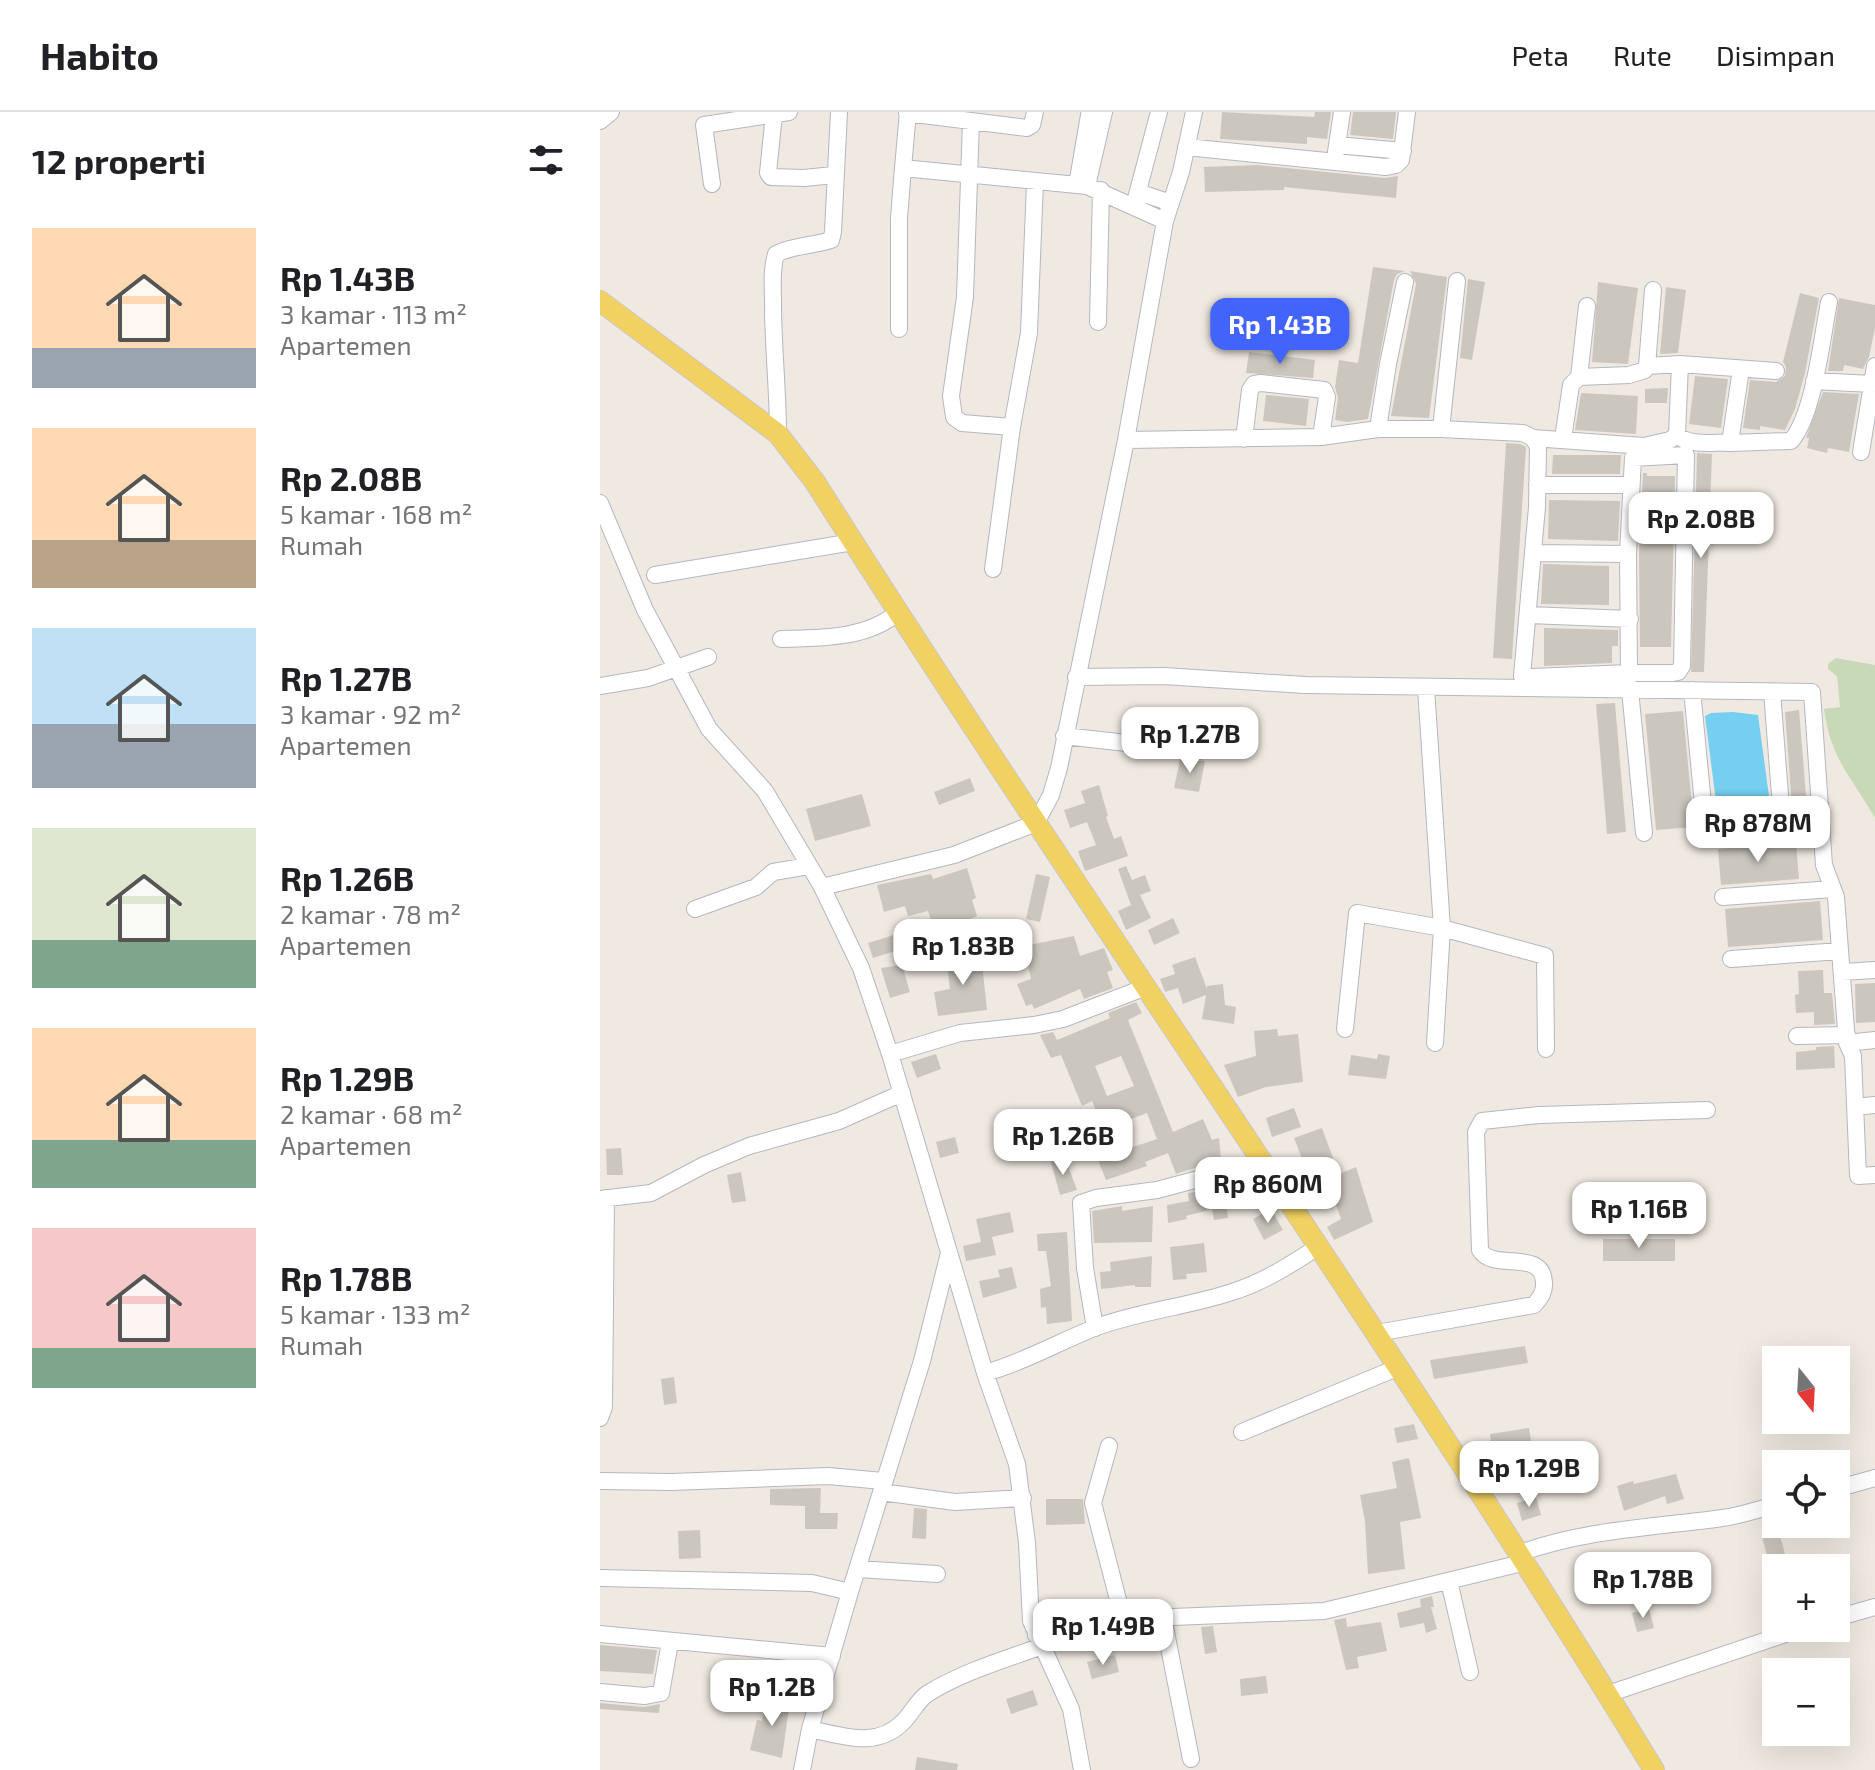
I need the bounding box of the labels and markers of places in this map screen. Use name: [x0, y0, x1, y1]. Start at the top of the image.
pin: Rp 1.43B: [1197, 298, 1363, 366]
pin: Rp 2.08B: [1618, 492, 1784, 560]
pin: Rp 1.27B: [1107, 707, 1273, 775]
pin: Rp 878M: [1684, 796, 1832, 864]
pin: Rp 1.83B: [880, 919, 1046, 987]
pin: Rp 1.26B: [980, 1109, 1146, 1177]
pin: Rp 860M: [1194, 1157, 1342, 1225]
pin: Rp 1.16B: [1556, 1182, 1722, 1250]
pin: Rp 1.29B: [1446, 1441, 1612, 1509]
pin: Rp 1.78B: [1560, 1552, 1726, 1620]
pin: Rp 1.49B: [1020, 1599, 1186, 1667]
pin: Rp 1.2B: [698, 1660, 846, 1728]

